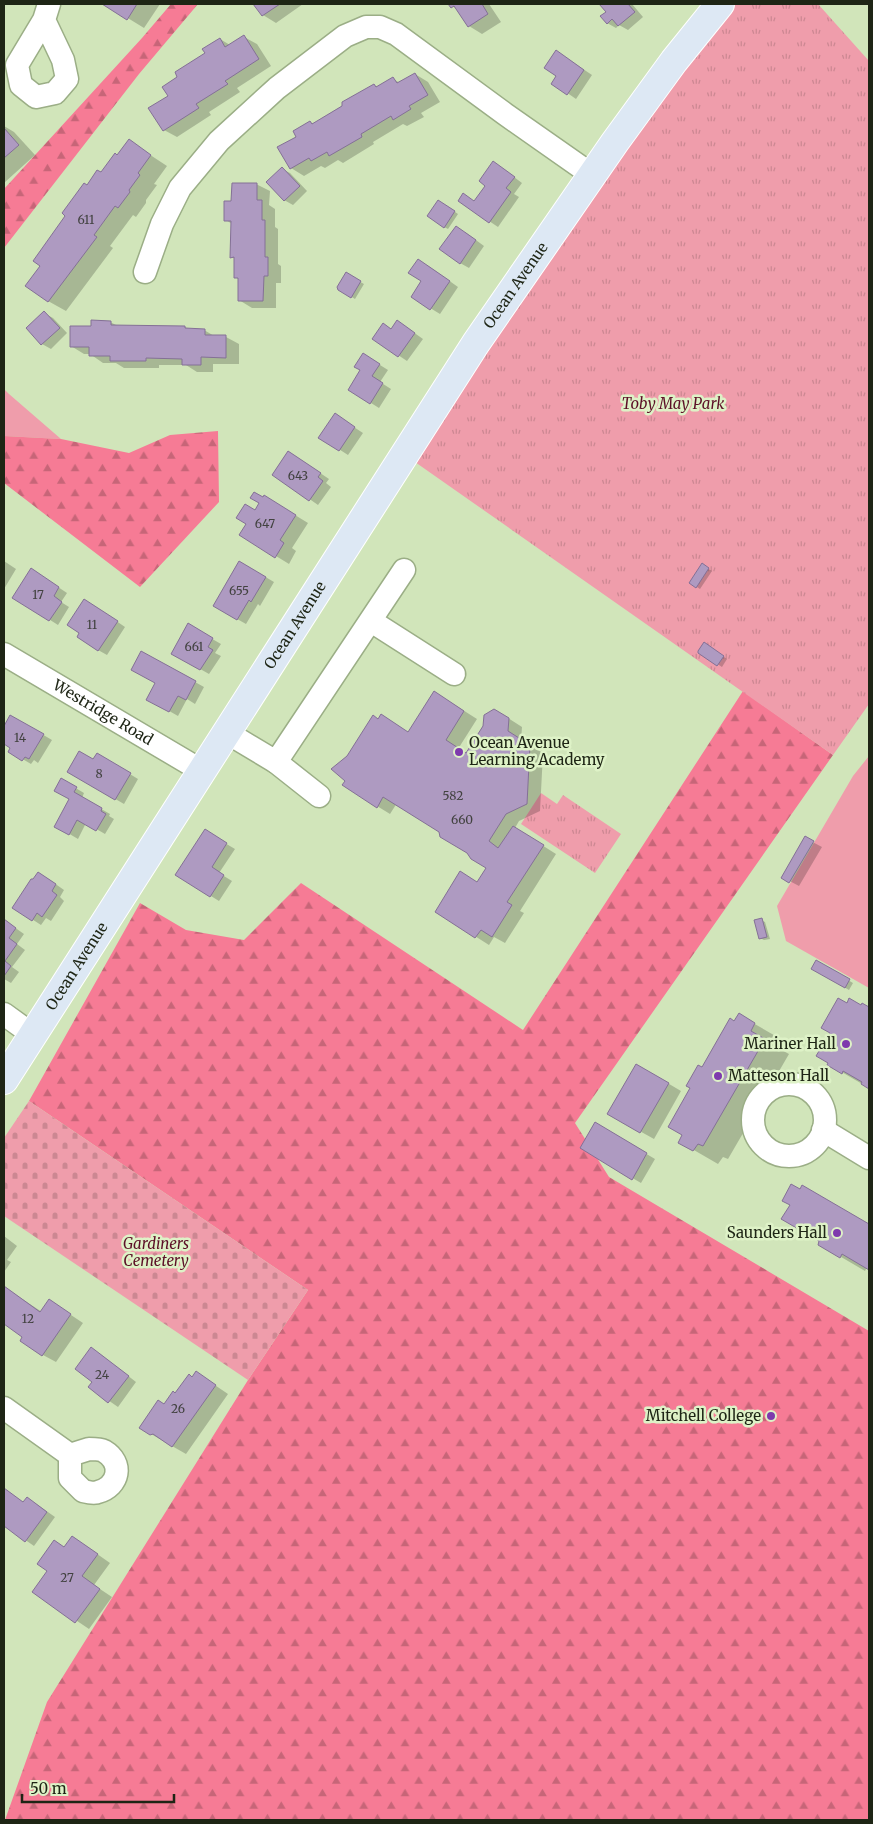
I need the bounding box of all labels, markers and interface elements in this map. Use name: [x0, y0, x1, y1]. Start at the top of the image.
house number: 611: [78, 212, 95, 227]
street label: Ocean Avenue: [479, 238, 552, 332]
park label: Toby May Park: [622, 394, 725, 413]
house number: 643: [288, 468, 308, 483]
house number: 647: [255, 516, 275, 531]
street label: Ocean Avenue: [260, 577, 330, 673]
house number: 655: [229, 583, 249, 598]
house number: 17: [32, 587, 44, 602]
house number: 11: [87, 617, 98, 632]
house number: 661: [184, 639, 204, 654]
street label: Westridge Road: [49, 675, 157, 749]
house number: 14: [14, 730, 27, 745]
place label: Ocean Avenue Learning Academy: [469, 733, 605, 769]
marker: Ocean Avenue Learning Academy: [453, 746, 465, 758]
house number: 8: [95, 766, 103, 781]
house number: 582: [443, 788, 463, 803]
house number: 660: [451, 812, 473, 827]
street label: Ocean Avenue: [41, 918, 112, 1014]
place label: Mariner Hall: [744, 1034, 836, 1053]
marker: Mariner Hall: [840, 1038, 852, 1050]
place label: Matteson Hall: [728, 1066, 830, 1085]
marker: Matteson Hall: [712, 1070, 724, 1082]
place label: Saunders Hall: [727, 1223, 827, 1242]
marker: Saunders Hall: [831, 1227, 843, 1239]
park label: Gardiners Cemetery: [123, 1234, 189, 1270]
house number: 12: [22, 1311, 34, 1326]
house number: 24: [95, 1367, 110, 1382]
house number: 26: [171, 1401, 185, 1416]
place label: Mitchell College: [646, 1406, 761, 1425]
marker: Mitchell College: [765, 1410, 777, 1422]
house number: 27: [60, 1570, 74, 1585]
scale bar: [22, 1772, 175, 1804]
text: 50 m: [30, 1779, 67, 1798]

